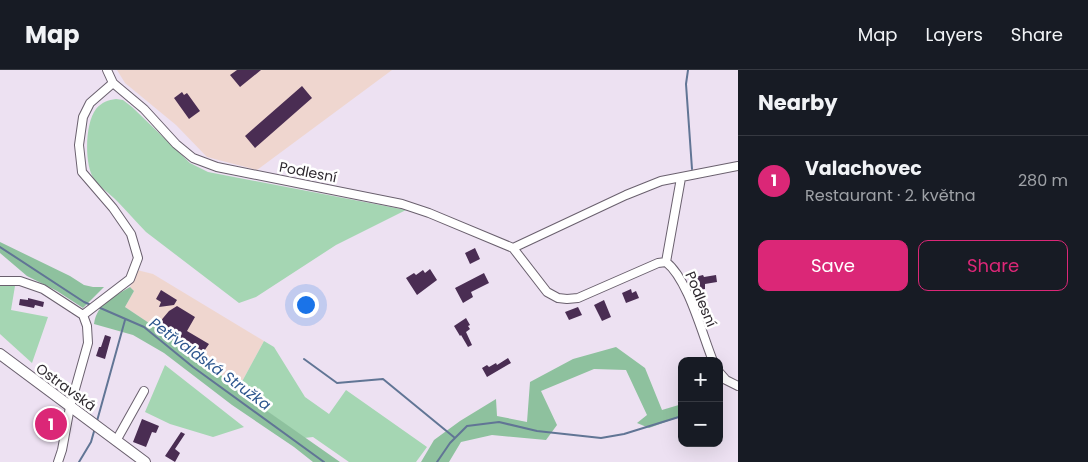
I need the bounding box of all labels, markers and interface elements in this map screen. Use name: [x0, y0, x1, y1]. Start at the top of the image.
text: Map: [25, 18, 80, 51]
text: Map: [858, 22, 898, 47]
text: Layers: [926, 22, 983, 47]
text: Share: [1011, 22, 1063, 47]
text: Nearby: [758, 88, 838, 117]
text: Valachovec: [805, 155, 922, 182]
street label: Podlesní: [277, 157, 339, 187]
text: 1: [771, 169, 777, 192]
text: 280 m: [1018, 169, 1068, 192]
text: Restaurant · 2. května: [805, 184, 976, 207]
button: Save: [758, 240, 908, 291]
button: Share: [918, 240, 1068, 291]
street label: Podlesní: [680, 268, 722, 330]
your location: [293, 292, 319, 318]
water label: Petřvaldská Stružka: [145, 312, 275, 415]
map controls: [678, 357, 723, 447]
button: +: [678, 357, 723, 402]
street label: Ostravská: [32, 358, 100, 416]
button: −: [678, 402, 723, 447]
pin: 1: [35, 405, 67, 443]

